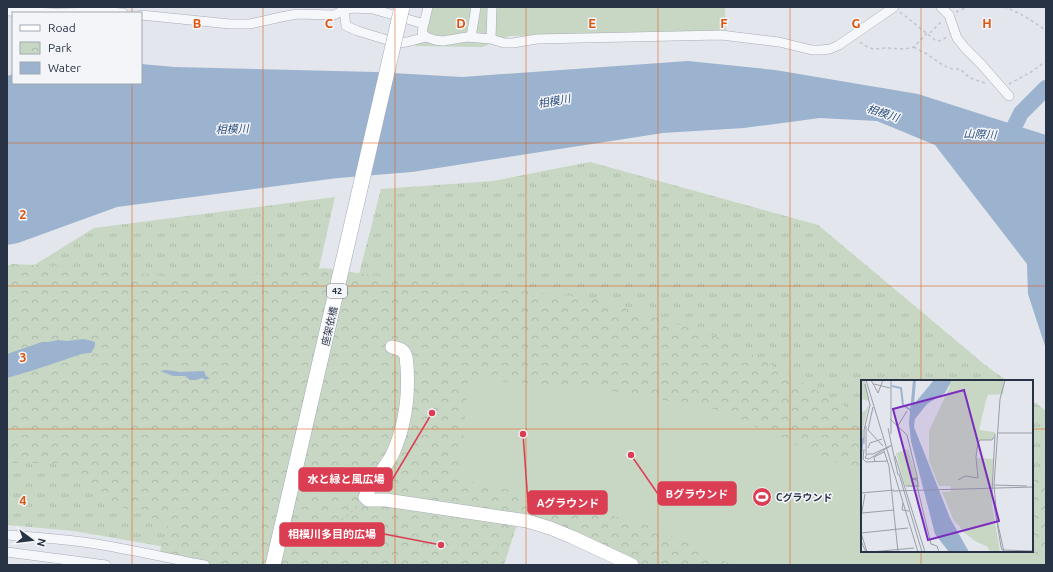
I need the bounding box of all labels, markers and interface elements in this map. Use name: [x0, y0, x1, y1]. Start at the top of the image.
legend: [12, 12, 142, 84]
text: B: [193, 16, 202, 30]
text: C: [325, 16, 334, 30]
text: D: [456, 16, 466, 30]
text: E: [588, 16, 596, 30]
text: F: [720, 16, 728, 30]
text: G: [852, 16, 861, 30]
text: H: [982, 16, 992, 30]
text: Road: [48, 21, 76, 34]
text: Park: [48, 41, 72, 54]
text: Water: [48, 61, 81, 74]
water label: 相模川: [537, 92, 572, 110]
water label: 相模川: [865, 102, 901, 124]
water label: 相模川: [215, 122, 250, 136]
water label: 山際川: [963, 127, 998, 141]
text: 2: [19, 207, 27, 221]
road number: 42: [327, 284, 347, 298]
street label: 座架依橋: [320, 305, 339, 347]
text: 3: [19, 350, 27, 364]
inset map: [861, 380, 1033, 552]
callout: 水と緑と風広場: [299, 468, 392, 491]
text: 水と緑と風広場: [308, 473, 385, 485]
callout: Bグラウンド: [658, 482, 736, 505]
sports icon: Cグラウンド: [751, 486, 773, 508]
text: Bグラウンド: [666, 488, 728, 500]
callout: Aグラウンド: [528, 491, 607, 514]
place label: Cグラウンド: [776, 492, 832, 503]
text: 4: [19, 493, 27, 507]
text: Aグラウンド: [537, 497, 599, 509]
north arrow: [12, 520, 52, 560]
callout: 相模川多目的広場: [280, 523, 384, 546]
text: 相模川多目的広場: [288, 528, 376, 540]
text: N: [35, 537, 49, 548]

